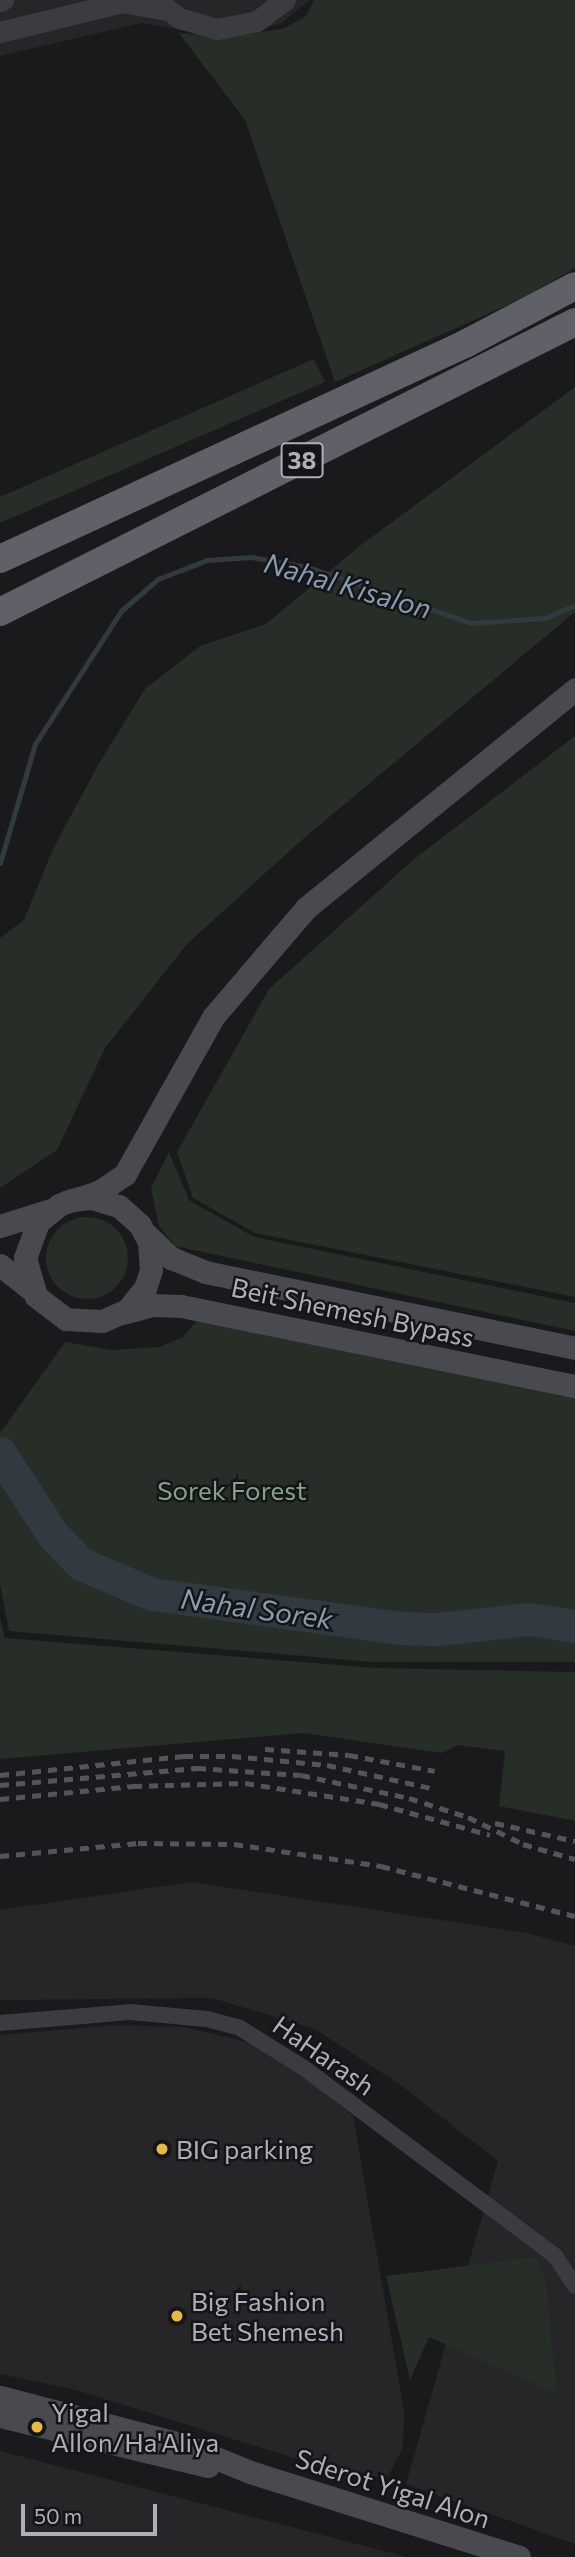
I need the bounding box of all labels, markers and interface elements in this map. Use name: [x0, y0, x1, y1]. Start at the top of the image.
road number: 38: [279, 439, 325, 480]
water label: Nahal Kisalon: [261, 545, 435, 625]
street label: Beit Shemesh Bypass: [229, 1271, 477, 1353]
park label: Sorek Forest: [157, 1474, 307, 1506]
water label: Nahal Sorek: [179, 1581, 335, 1635]
street label: HaHarash: [267, 2009, 381, 2101]
place label: BIG parking: [176, 2133, 313, 2165]
marker: BIG parking: [154, 2141, 170, 2157]
place label: Big Fashion Bet Shemesh: [191, 2285, 344, 2346]
marker: Big Fashion Bet Shemesh: [169, 2308, 185, 2324]
place label: Yigal Allon/Ha'Aliya: [51, 2396, 219, 2458]
marker: Yigal Allon/Ha'Aliya: [29, 2419, 45, 2435]
street label: Sderot Yigal Alon: [292, 2442, 494, 2534]
scale bar: [24, 2490, 161, 2534]
text: 50 m: [34, 2503, 82, 2528]

